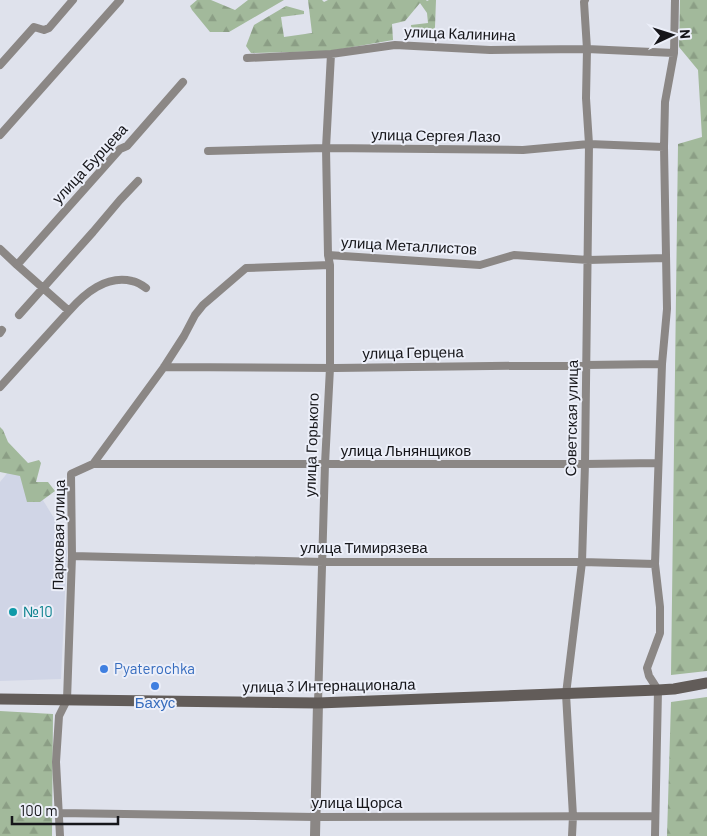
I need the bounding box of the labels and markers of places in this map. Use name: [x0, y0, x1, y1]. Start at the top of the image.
place label: №10: [23, 602, 53, 620]
marker: №10: [7, 606, 19, 618]
place label: Pyaterochka: [114, 659, 195, 677]
marker: Pyaterochka: [98, 663, 110, 675]
marker: Бахус: [149, 680, 161, 692]
place label: Бахус: [135, 693, 176, 711]

